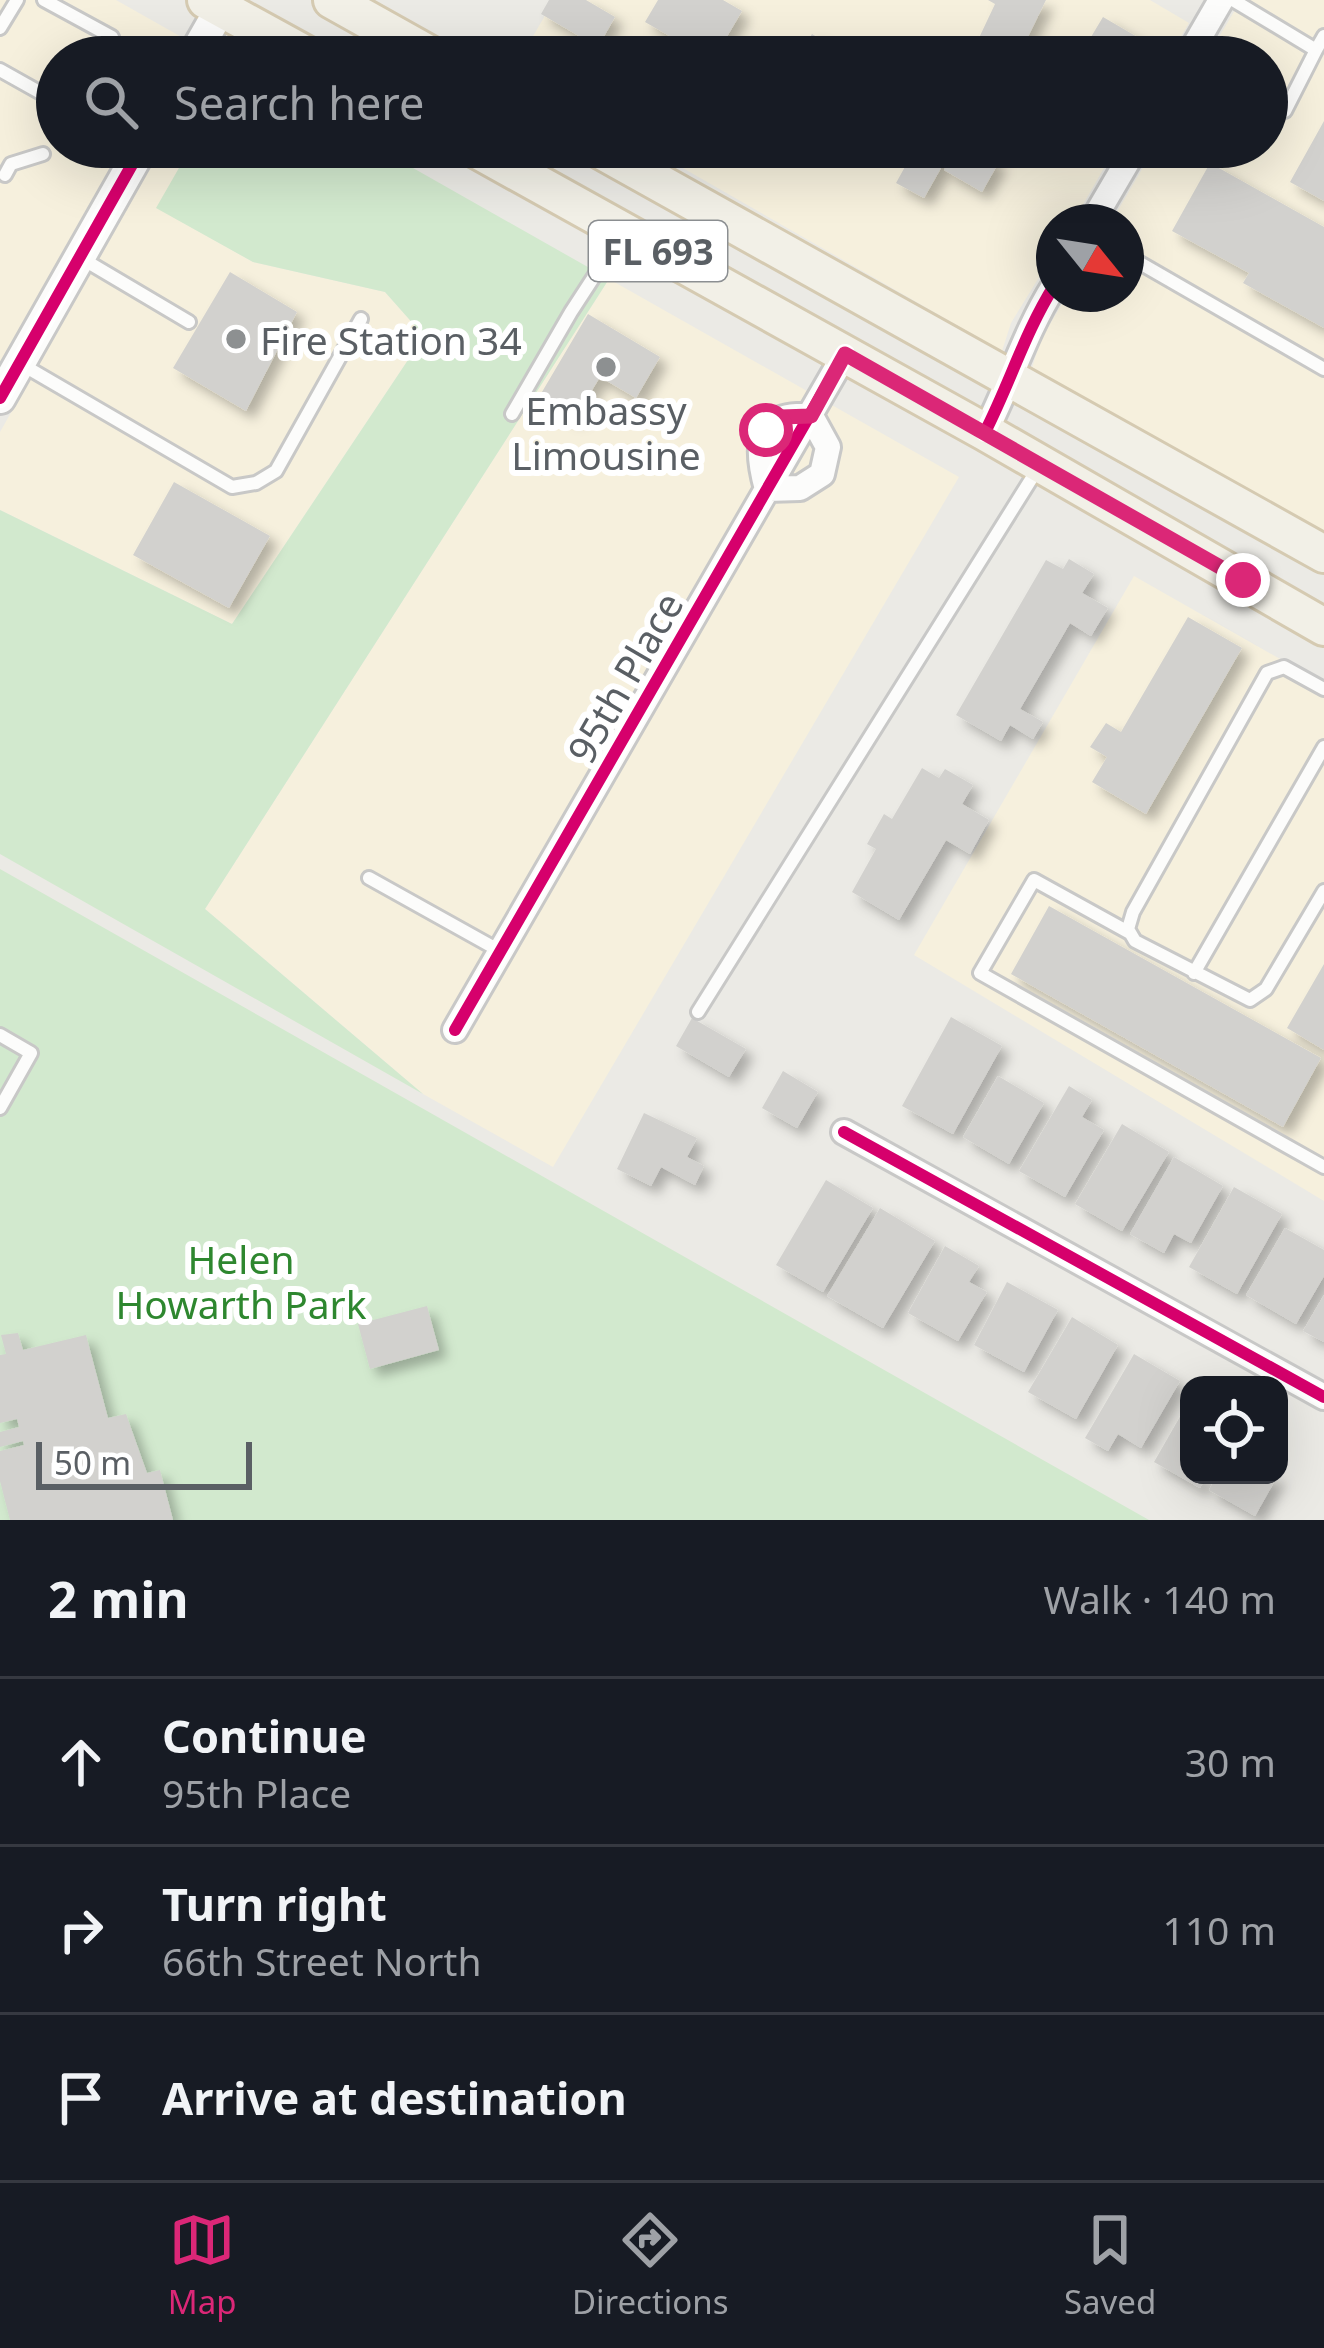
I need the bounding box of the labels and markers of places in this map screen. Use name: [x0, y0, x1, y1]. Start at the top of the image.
place label: Fire Station 34: [260, 313, 522, 366]
marker: Fire Station 34: [223, 326, 249, 352]
marker: Embassy Limousine: [593, 354, 619, 380]
place label: Embassy Limousine: [511, 383, 701, 481]

